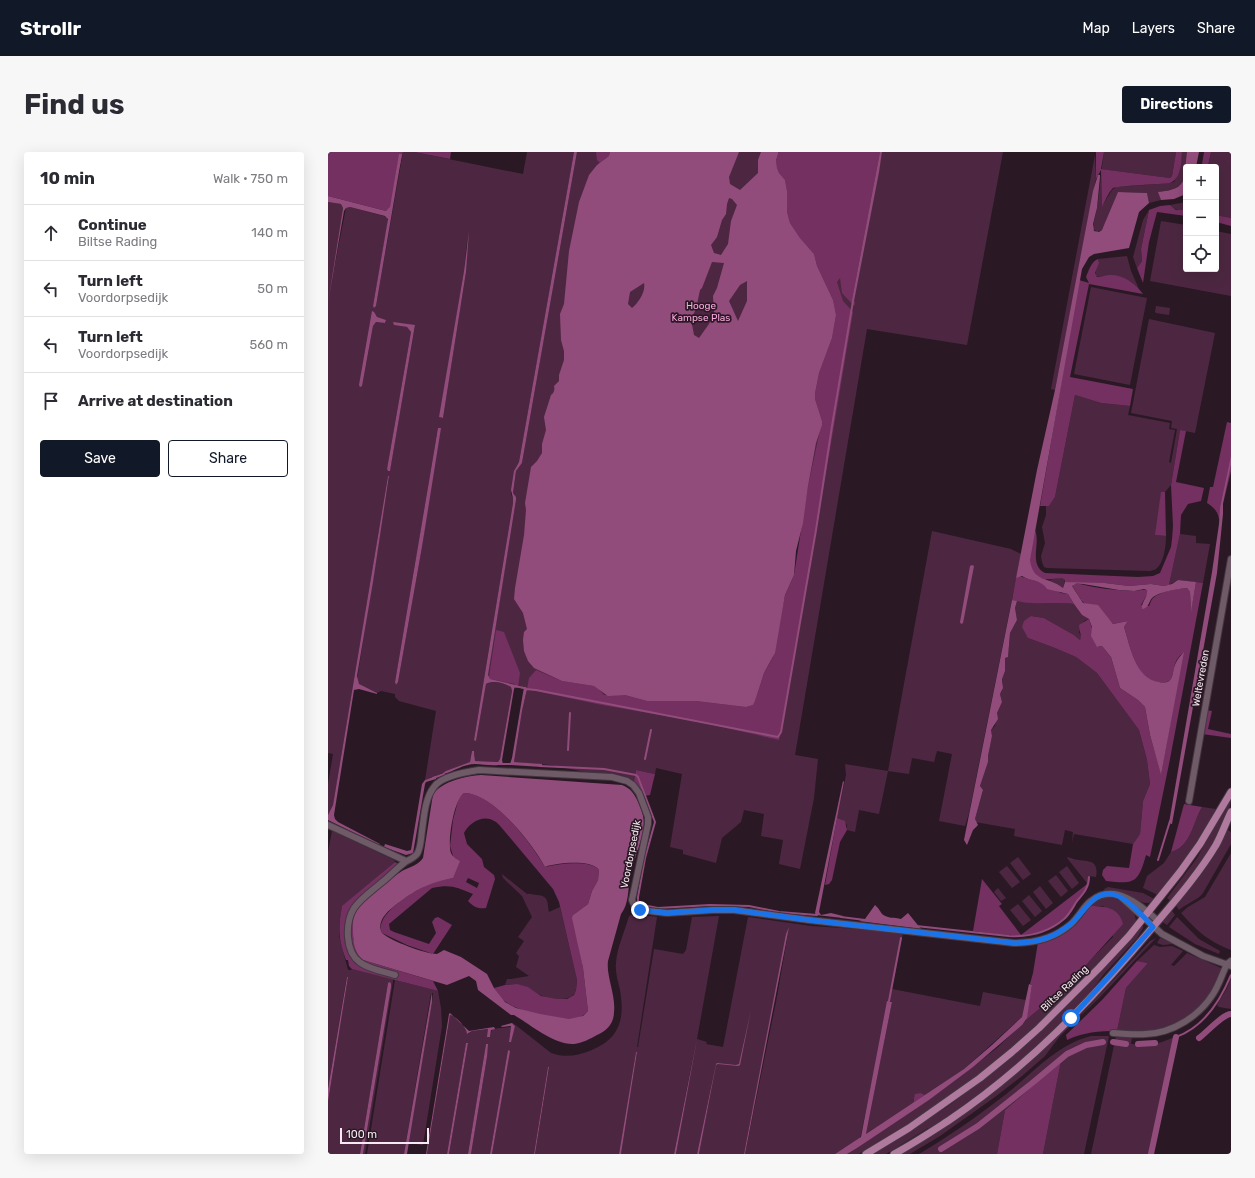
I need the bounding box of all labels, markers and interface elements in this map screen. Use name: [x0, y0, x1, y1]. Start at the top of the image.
text: Strollr: [20, 17, 81, 40]
text: Map: [1083, 20, 1110, 37]
text: Layers: [1132, 20, 1175, 37]
text: Share: [1197, 20, 1235, 37]
button: Directions: [1122, 86, 1231, 123]
text: Find us: [24, 88, 124, 121]
map controls: [1183, 164, 1219, 272]
button: +: [1183, 164, 1219, 200]
text: 10 min: [40, 168, 95, 188]
text: Walk · 750 m: [213, 171, 288, 186]
button: −: [1183, 200, 1219, 236]
text: Continue: [78, 216, 147, 234]
icon: ahead: [40, 222, 62, 244]
text: 140 m: [251, 225, 288, 240]
text: Biltse Rading: [78, 234, 157, 249]
button: locate: [1183, 236, 1219, 272]
text: Turn left: [78, 272, 143, 290]
icon: left: [40, 278, 62, 300]
text: 50 m: [257, 281, 288, 296]
text: Voordorpsedijk: [78, 290, 168, 305]
park label: Hooge Kampse Plas: [672, 300, 730, 324]
text: Turn left: [78, 328, 143, 346]
icon: left: [40, 334, 62, 356]
text: 560 m: [249, 337, 288, 352]
text: Voordorpsedijk: [78, 346, 168, 361]
icon: arrive: [40, 390, 62, 412]
text: Arrive at destination: [78, 392, 233, 410]
button: Save: [40, 440, 160, 477]
button: Share: [168, 440, 288, 477]
street label: Weltevreden: [1190, 649, 1212, 708]
street label: Voordorpsedijk: [618, 818, 644, 889]
route end: [631, 901, 649, 919]
street label: Biltse Rading: [1039, 963, 1091, 1014]
route start: [1062, 1009, 1080, 1027]
scale bar: [340, 1126, 429, 1145]
text: 100 m: [346, 1128, 377, 1141]

